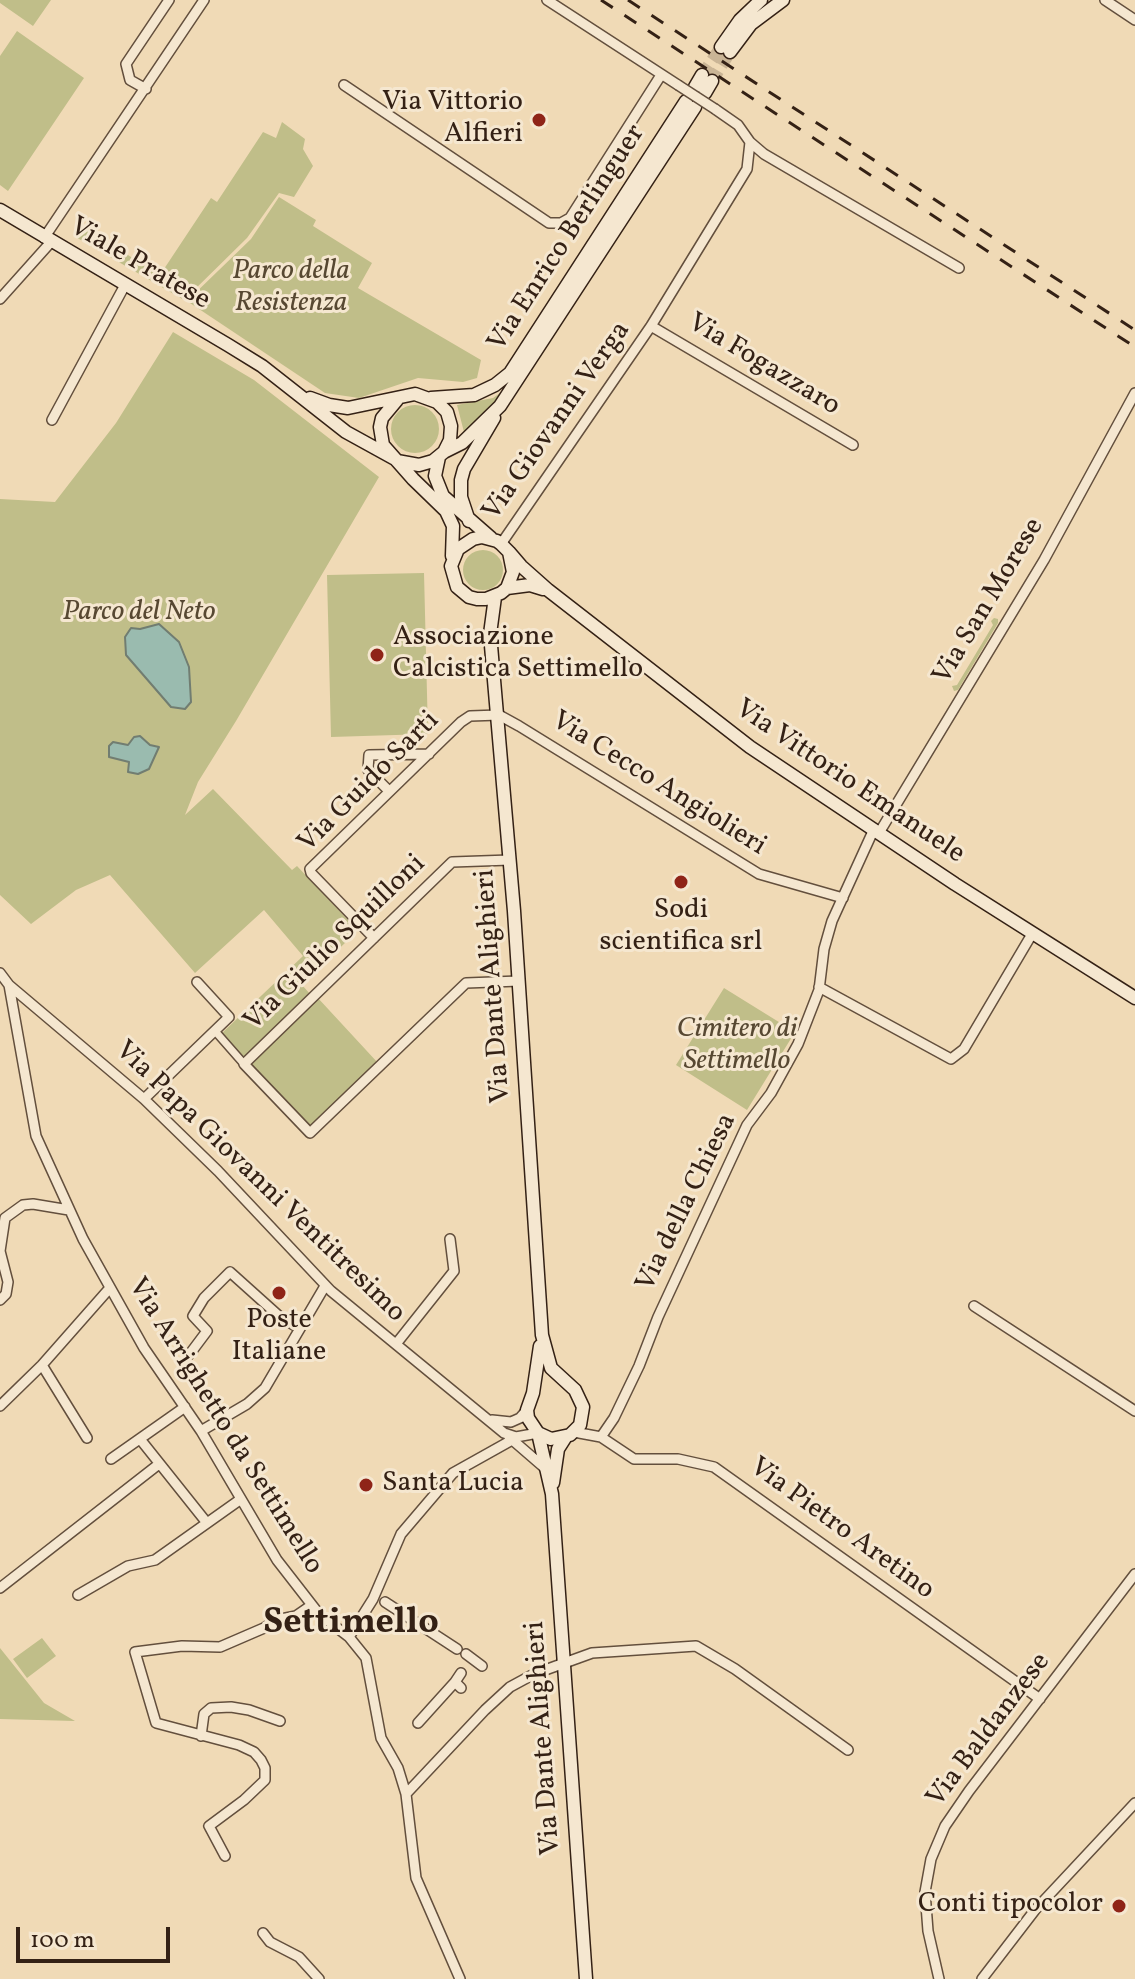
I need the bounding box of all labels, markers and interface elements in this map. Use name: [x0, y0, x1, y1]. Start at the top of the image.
place label: Via Vittorio Alfieri: [382, 87, 523, 153]
marker: Via Vittorio Alfieri: [530, 111, 548, 129]
street label: Via Enrico Berlinguer: [482, 119, 654, 359]
street label: Viale Pratese: [63, 211, 215, 319]
park label: Parco della Resistenza: [232, 256, 350, 322]
street label: Via Fogazzaro: [681, 307, 845, 425]
street label: Via Giovanni Verga: [477, 316, 639, 528]
street label: Via San Morese: [927, 513, 1053, 691]
park label: Parco del Neto: [63, 597, 215, 631]
place label: Associazione Calcistica Settimello: [393, 622, 643, 688]
marker: Associazione Calcistica Settimello: [368, 646, 386, 664]
street label: Via Vittorio Emanuele: [728, 694, 970, 872]
street label: Via Guido Sarti: [292, 705, 448, 861]
street label: Via Cecco Angiolieri: [544, 705, 772, 865]
street label: Via Giulio Squilloni: [238, 849, 434, 1039]
street label: Via Dante Alighieri: [470, 868, 520, 1104]
marker: Sodi scientifica srl: [672, 873, 690, 891]
place label: Sodi scientifica srl: [600, 895, 762, 961]
park label: Cimitero di Settimello: [677, 1014, 797, 1080]
street label: Via Papa Giovanni Ventitresimo: [107, 1035, 411, 1331]
street label: Via della Chiesa: [630, 1109, 746, 1297]
street label: Via Arrighetto da Settimello: [119, 1273, 329, 1581]
marker: Poste Italiane: [270, 1284, 288, 1302]
place label: Poste Italiane: [232, 1305, 326, 1371]
street label: Via Pietro Aretino: [742, 1452, 940, 1608]
place label: Santa Lucia: [382, 1468, 524, 1502]
marker: Santa Lucia: [357, 1476, 375, 1494]
district label: Settimello: [263, 1603, 439, 1647]
street label: Via Dante Alighieri: [520, 1620, 570, 1856]
street label: Via Baldanzese: [921, 1647, 1059, 1815]
place label: Conti tipocolor: [918, 1889, 1103, 1923]
marker: Conti tipocolor: [1110, 1897, 1128, 1915]
scale bar: [20, 1911, 174, 1961]
text: 100 m: [30, 1924, 95, 1958]

